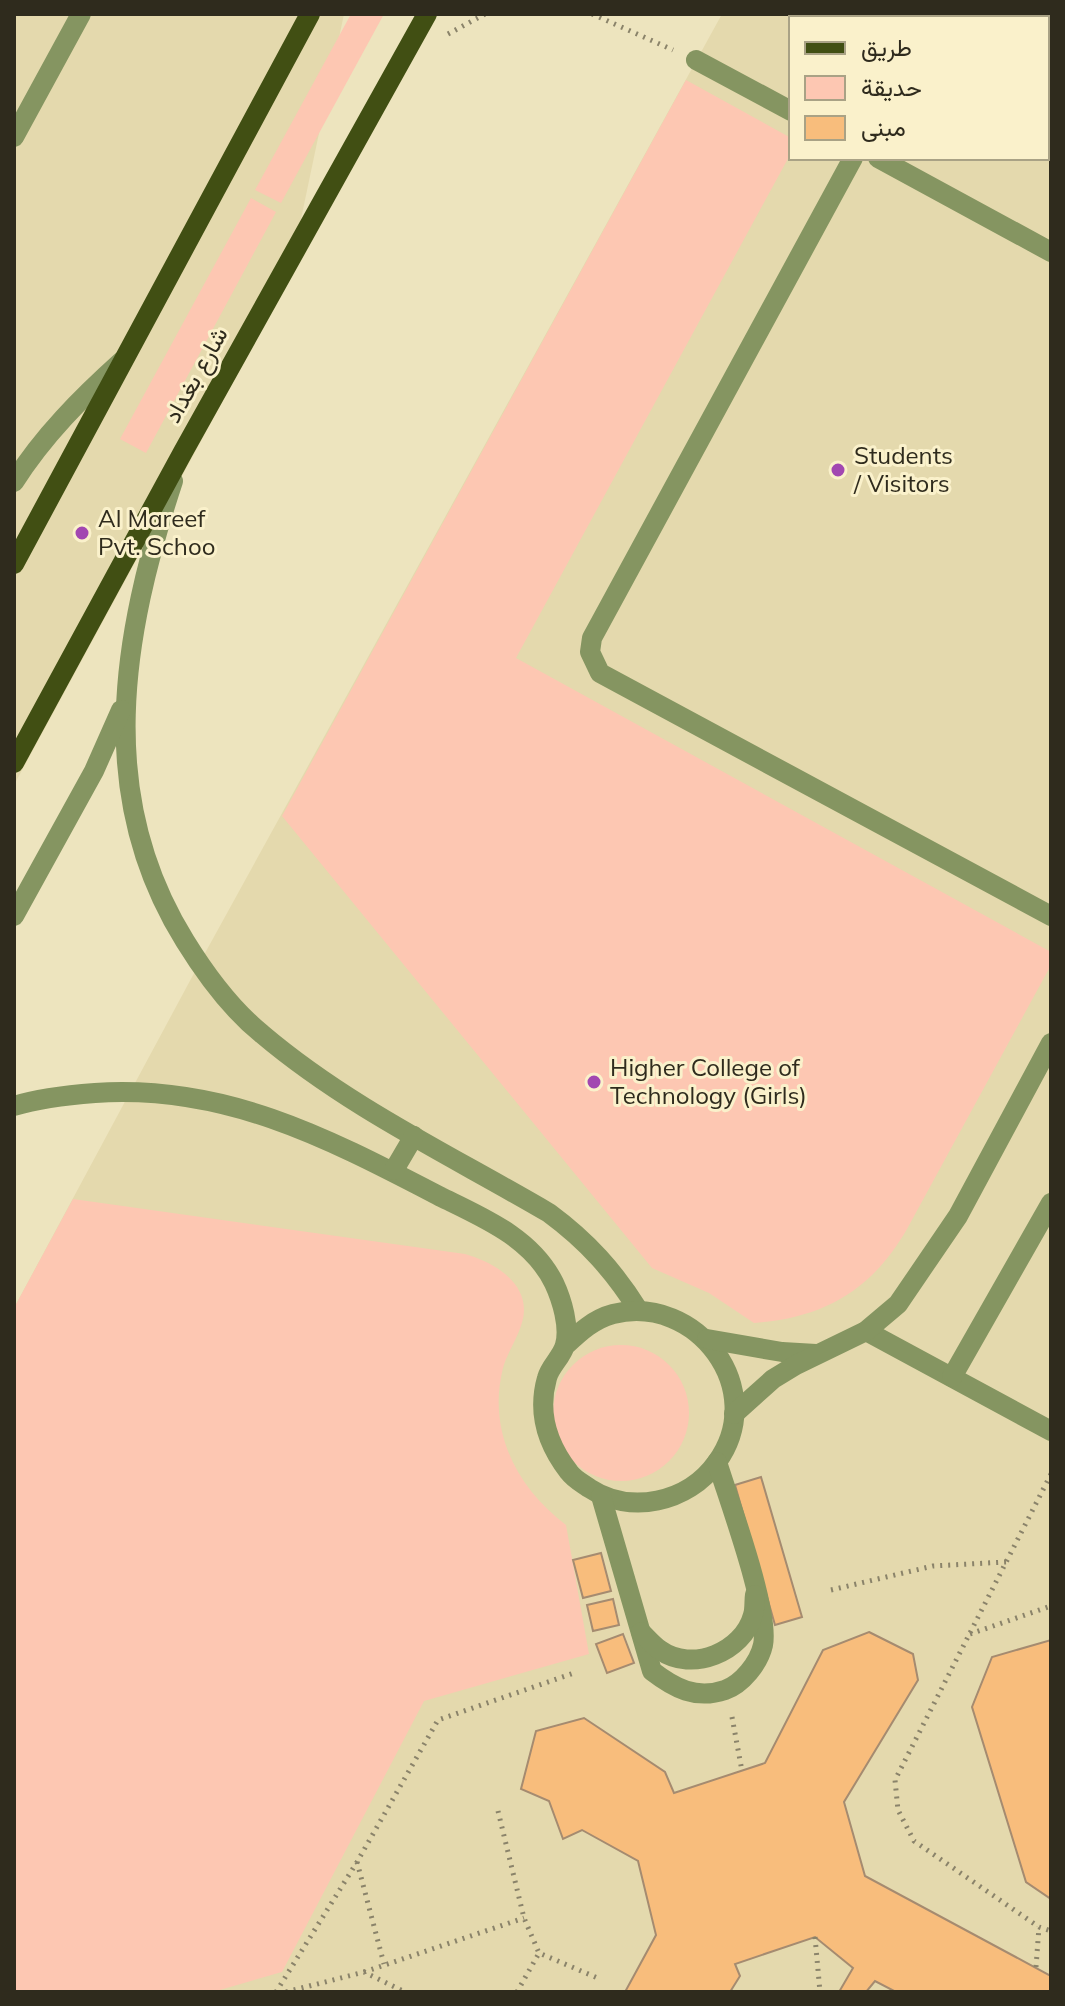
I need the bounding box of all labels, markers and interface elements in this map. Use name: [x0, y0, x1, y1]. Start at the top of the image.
legend: [789, 16, 1049, 160]
text: طريق: [861, 32, 912, 63]
text: حديقة: [861, 72, 922, 102]
text: مبنى: [861, 112, 906, 142]
street label: شارع بغداد: [157, 321, 235, 429]
place label: Students / Visitors: [853, 440, 953, 498]
marker: Students / Visitors: [829, 461, 847, 479]
place label: Al Mareef Pvt. Schoo: [98, 503, 215, 561]
marker: Al Mareef Pvt. Schoo: [73, 524, 91, 542]
place label: Higher College of Technology (Girls): [610, 1052, 807, 1110]
marker: Higher College of Technology (Girls): [585, 1073, 603, 1091]

